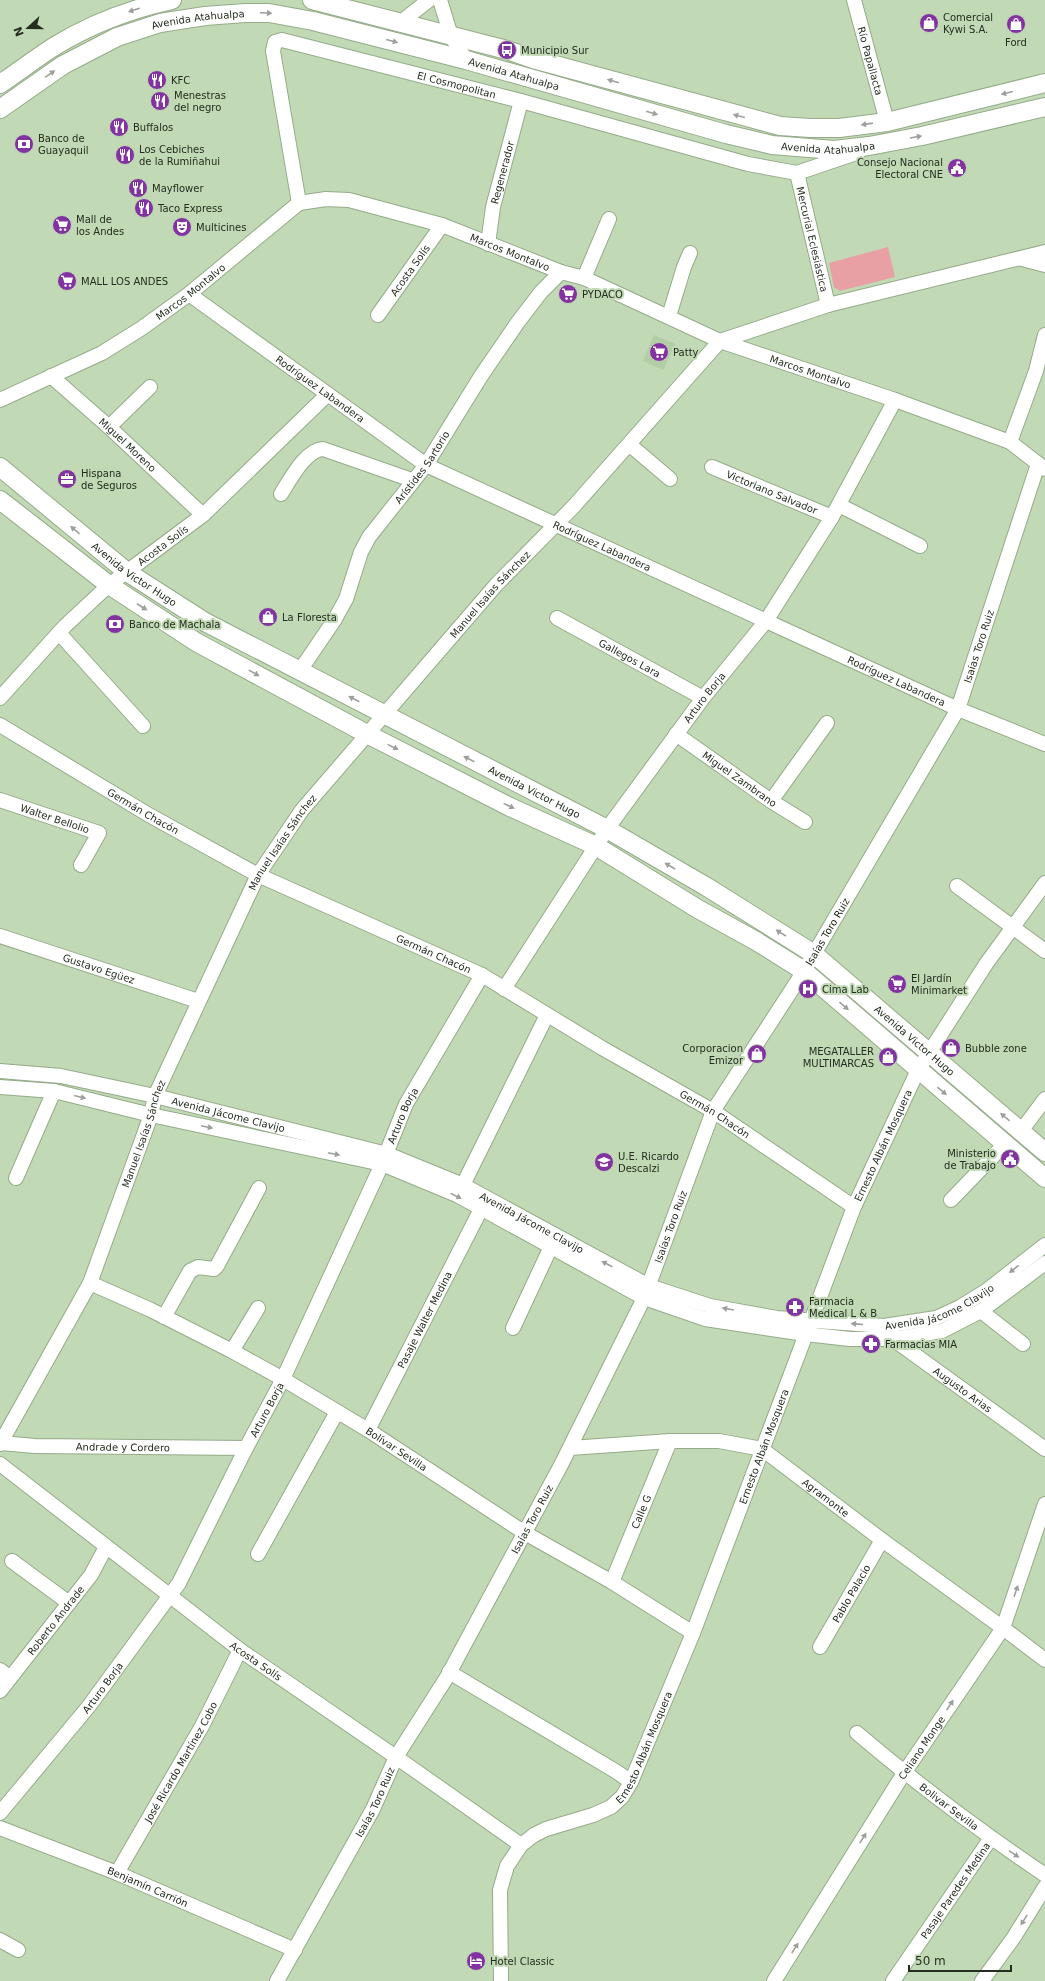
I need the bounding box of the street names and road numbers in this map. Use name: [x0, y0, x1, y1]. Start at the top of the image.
street label: Avenida Atahualpa: [150, 8, 245, 31]
street label: Río Papallacta: [855, 25, 884, 96]
street label: Avenida Atahualpa: [467, 56, 561, 92]
street label: El Cosmopolitan: [416, 70, 497, 100]
street label: Regenerador: [489, 139, 516, 205]
street label: Avenida Atahualpa: [781, 140, 876, 156]
street label: Mercurial Eclesiástica: [794, 185, 830, 293]
street label: Marcos Montalvo: [468, 232, 551, 273]
street label: Acosta Solís: [388, 243, 432, 298]
street label: Marcos Montalvo: [154, 262, 227, 322]
street label: Marcos Montalvo: [768, 353, 852, 391]
street label: Rodríguez Labandera: [274, 354, 366, 425]
street label: Miguel Moreno: [97, 416, 158, 474]
street label: Arístides Sartorio: [393, 429, 452, 506]
street label: Victoriano Salvador: [725, 469, 820, 517]
street label: Rodríguez Labandera: [551, 519, 653, 573]
street label: Acosta Solís: [136, 523, 190, 568]
street label: Avenida Victor Hugo: [90, 540, 179, 608]
street label: Manuel Isaías Sánchez: [448, 549, 532, 640]
street label: Isaías Toro Ruiz: [962, 609, 996, 684]
street label: Gallegos Lara: [597, 637, 662, 680]
street label: Rodríguez Labandera: [846, 654, 947, 709]
street label: Arturo Borja: [682, 670, 728, 725]
street label: Miguel Zambrano: [700, 749, 779, 809]
street label: Avenida Victor Hugo: [486, 764, 582, 820]
street label: Germán Chacón: [105, 786, 181, 836]
street label: Manuel Isaías Sánchez: [247, 793, 319, 892]
street label: Walter Bellolio: [19, 802, 91, 835]
street label: Isaías Toro Ruiz: [804, 896, 852, 967]
street label: Germán Chacón: [394, 932, 473, 975]
street label: Gustavo Egüez: [61, 952, 136, 986]
street label: Avenida Victor Hugo: [872, 1003, 957, 1078]
street label: Manuel Isaías Sánchez: [120, 1078, 168, 1189]
street label: Arturo Borja: [386, 1086, 420, 1145]
street label: Germán Chacón: [678, 1088, 752, 1140]
street label: Ernesto Albán Mosquera: [852, 1088, 914, 1203]
street label: Avenida Jácome Clavijo: [170, 1095, 286, 1134]
street label: Isaías Toro Ruiz: [652, 1189, 689, 1264]
street label: Avenida Jácome Clavijo: [478, 1190, 586, 1256]
street label: Pasaje Walter Medina: [396, 1270, 454, 1370]
street label: Avenida Jácome Clavijo: [884, 1282, 996, 1332]
street label: Augusto Arias: [931, 1365, 994, 1415]
street label: Arturo Borja: [248, 1380, 286, 1439]
street label: Ernesto Albán Mosquera: [737, 1388, 791, 1506]
street label: Bolívar Sevilla: [364, 1425, 429, 1473]
street label: Andrade y Cordero: [76, 1441, 170, 1453]
street label: Agramonte: [800, 1477, 851, 1519]
street label: Isaías Toro Ruiz: [509, 1483, 555, 1556]
street label: Calle G: [629, 1493, 653, 1531]
street label: Pablo Palacio: [830, 1563, 873, 1625]
street label: Roberto Andrade: [25, 1584, 86, 1657]
street label: Acosta Solís: [228, 1640, 284, 1683]
street label: Arturo Borja: [80, 1660, 125, 1716]
street label: Ernesto Albán Mosquera: [614, 1690, 674, 1806]
street label: José Ricardo Martínez Cobo: [142, 1700, 219, 1825]
street label: Celiano Monge: [896, 1714, 947, 1782]
street label: Isaías Toro Ruiz: [353, 1766, 397, 1839]
street label: Bolivar Sevilla: [917, 1781, 981, 1833]
street label: Pasaje Paredes Medina: [919, 1840, 992, 1941]
street label: Benjamín Carrión: [106, 1865, 190, 1909]

